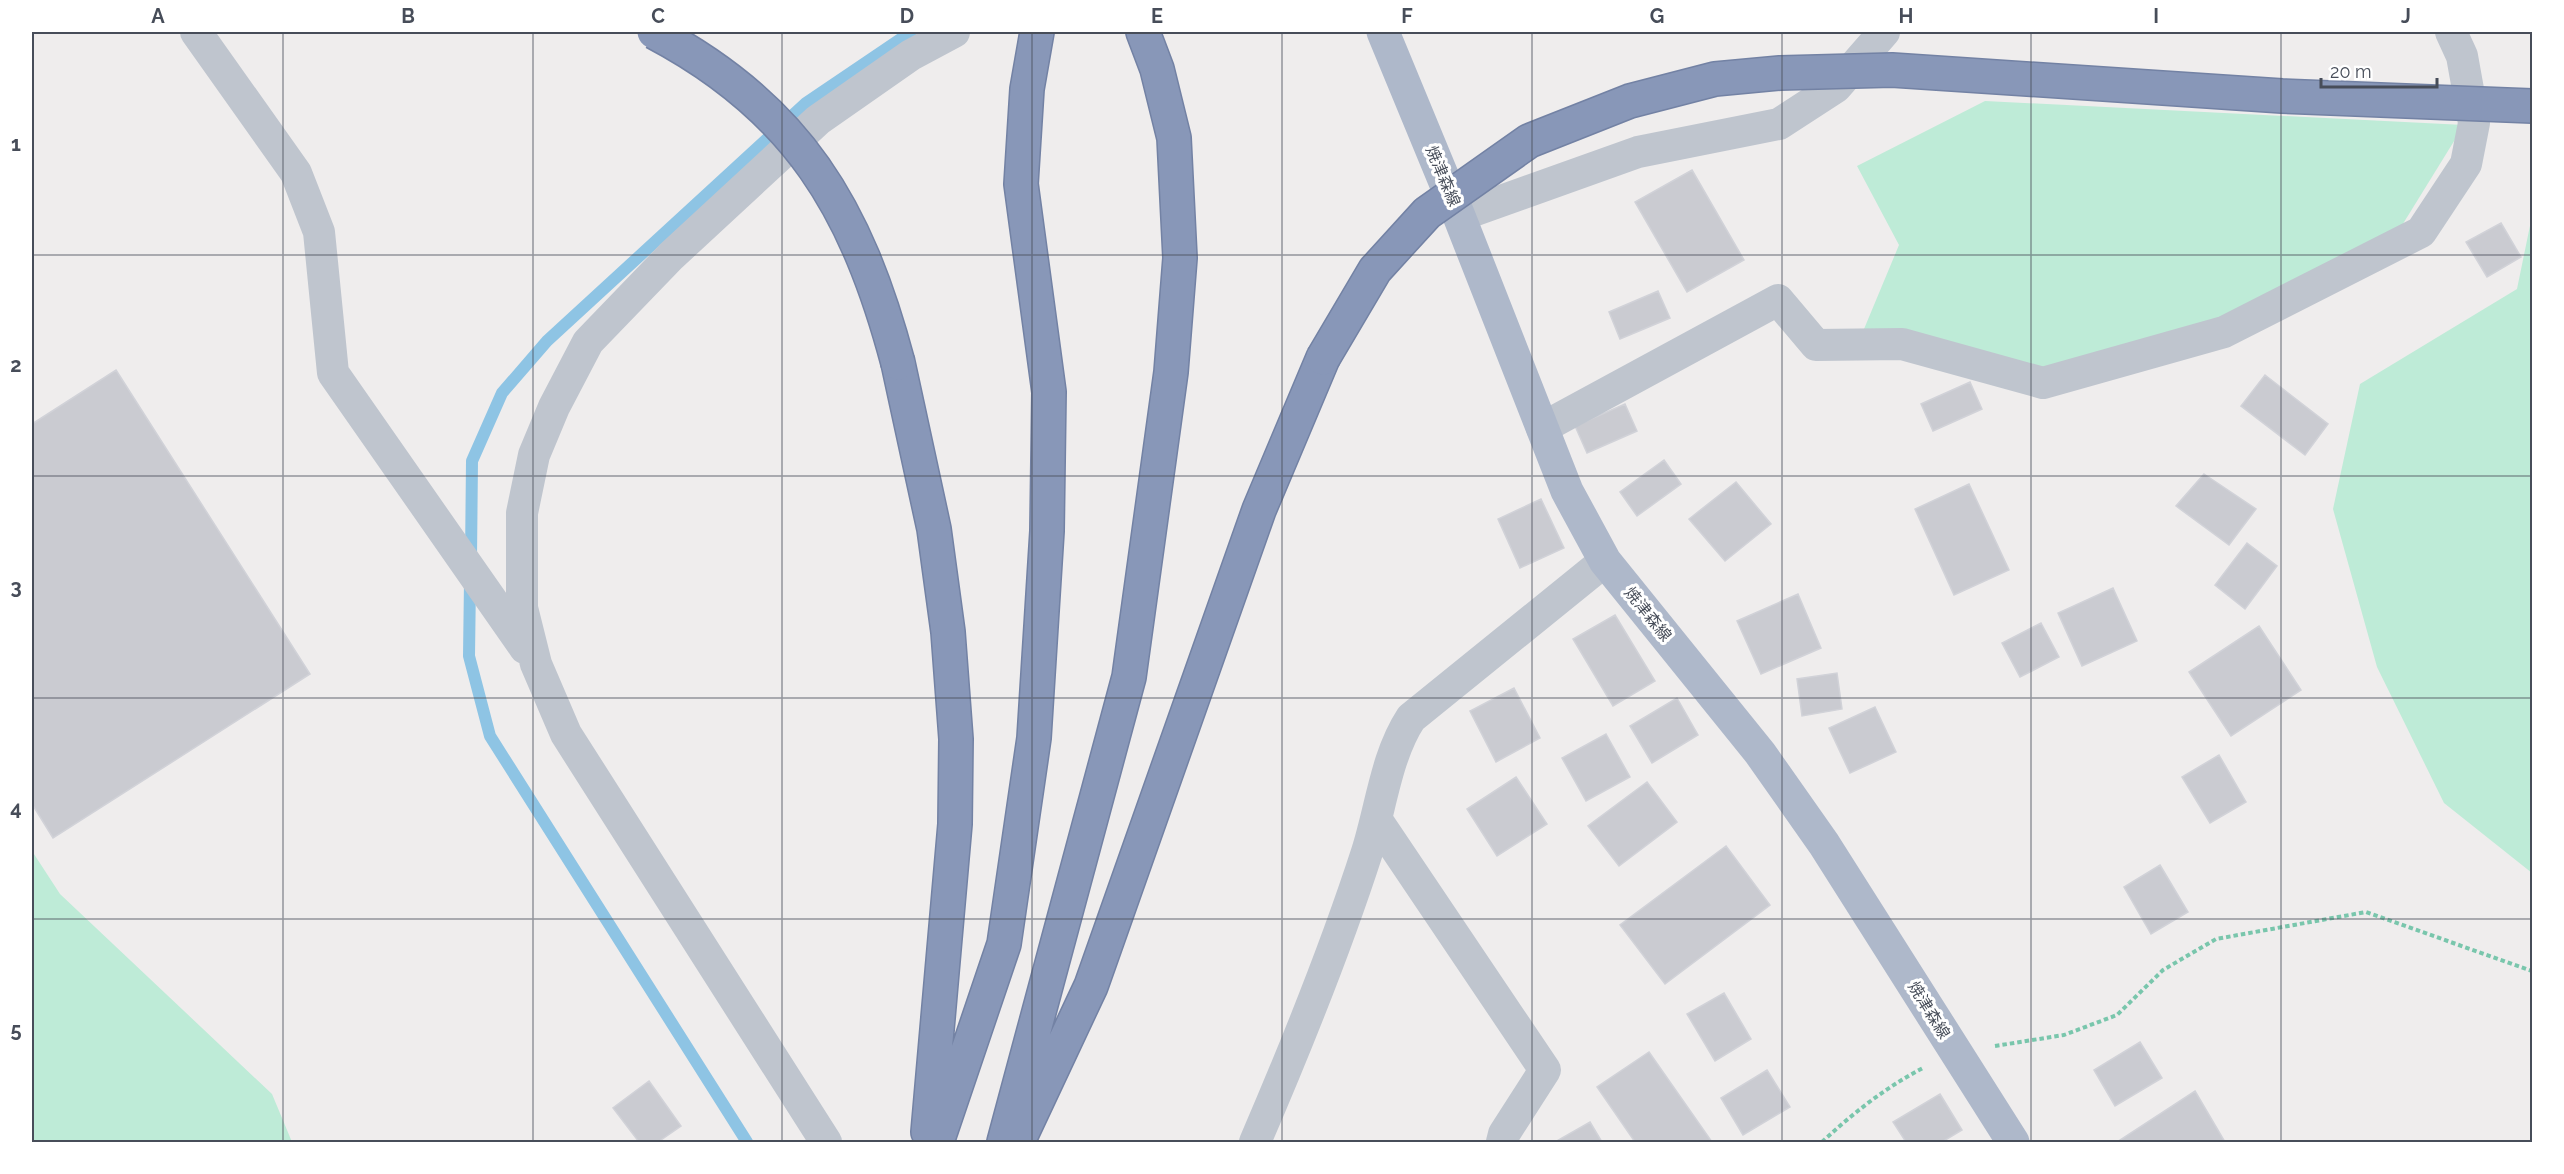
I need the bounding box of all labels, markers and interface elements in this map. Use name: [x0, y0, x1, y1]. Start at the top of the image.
text: A: [151, 4, 165, 28]
text: B: [401, 4, 415, 28]
text: C: [651, 4, 665, 28]
text: D: [900, 4, 914, 28]
text: E: [1151, 4, 1163, 28]
text: F: [1401, 4, 1413, 28]
text: G: [1650, 4, 1664, 28]
text: H: [1899, 4, 1913, 28]
text: I: [2153, 4, 2159, 28]
text: J: [2401, 4, 2411, 28]
scale bar: [2321, 51, 2436, 89]
text: 20 m: [2330, 61, 2372, 82]
text: 1: [11, 132, 21, 156]
street label: 焼津森線: [1422, 143, 1464, 209]
text: 2: [10, 353, 22, 377]
text: 3: [10, 575, 22, 599]
street label: 焼津森線: [1620, 583, 1676, 645]
text: 4: [10, 796, 22, 820]
street label: 焼津森線: [1904, 978, 1954, 1042]
text: 5: [10, 1018, 22, 1042]

